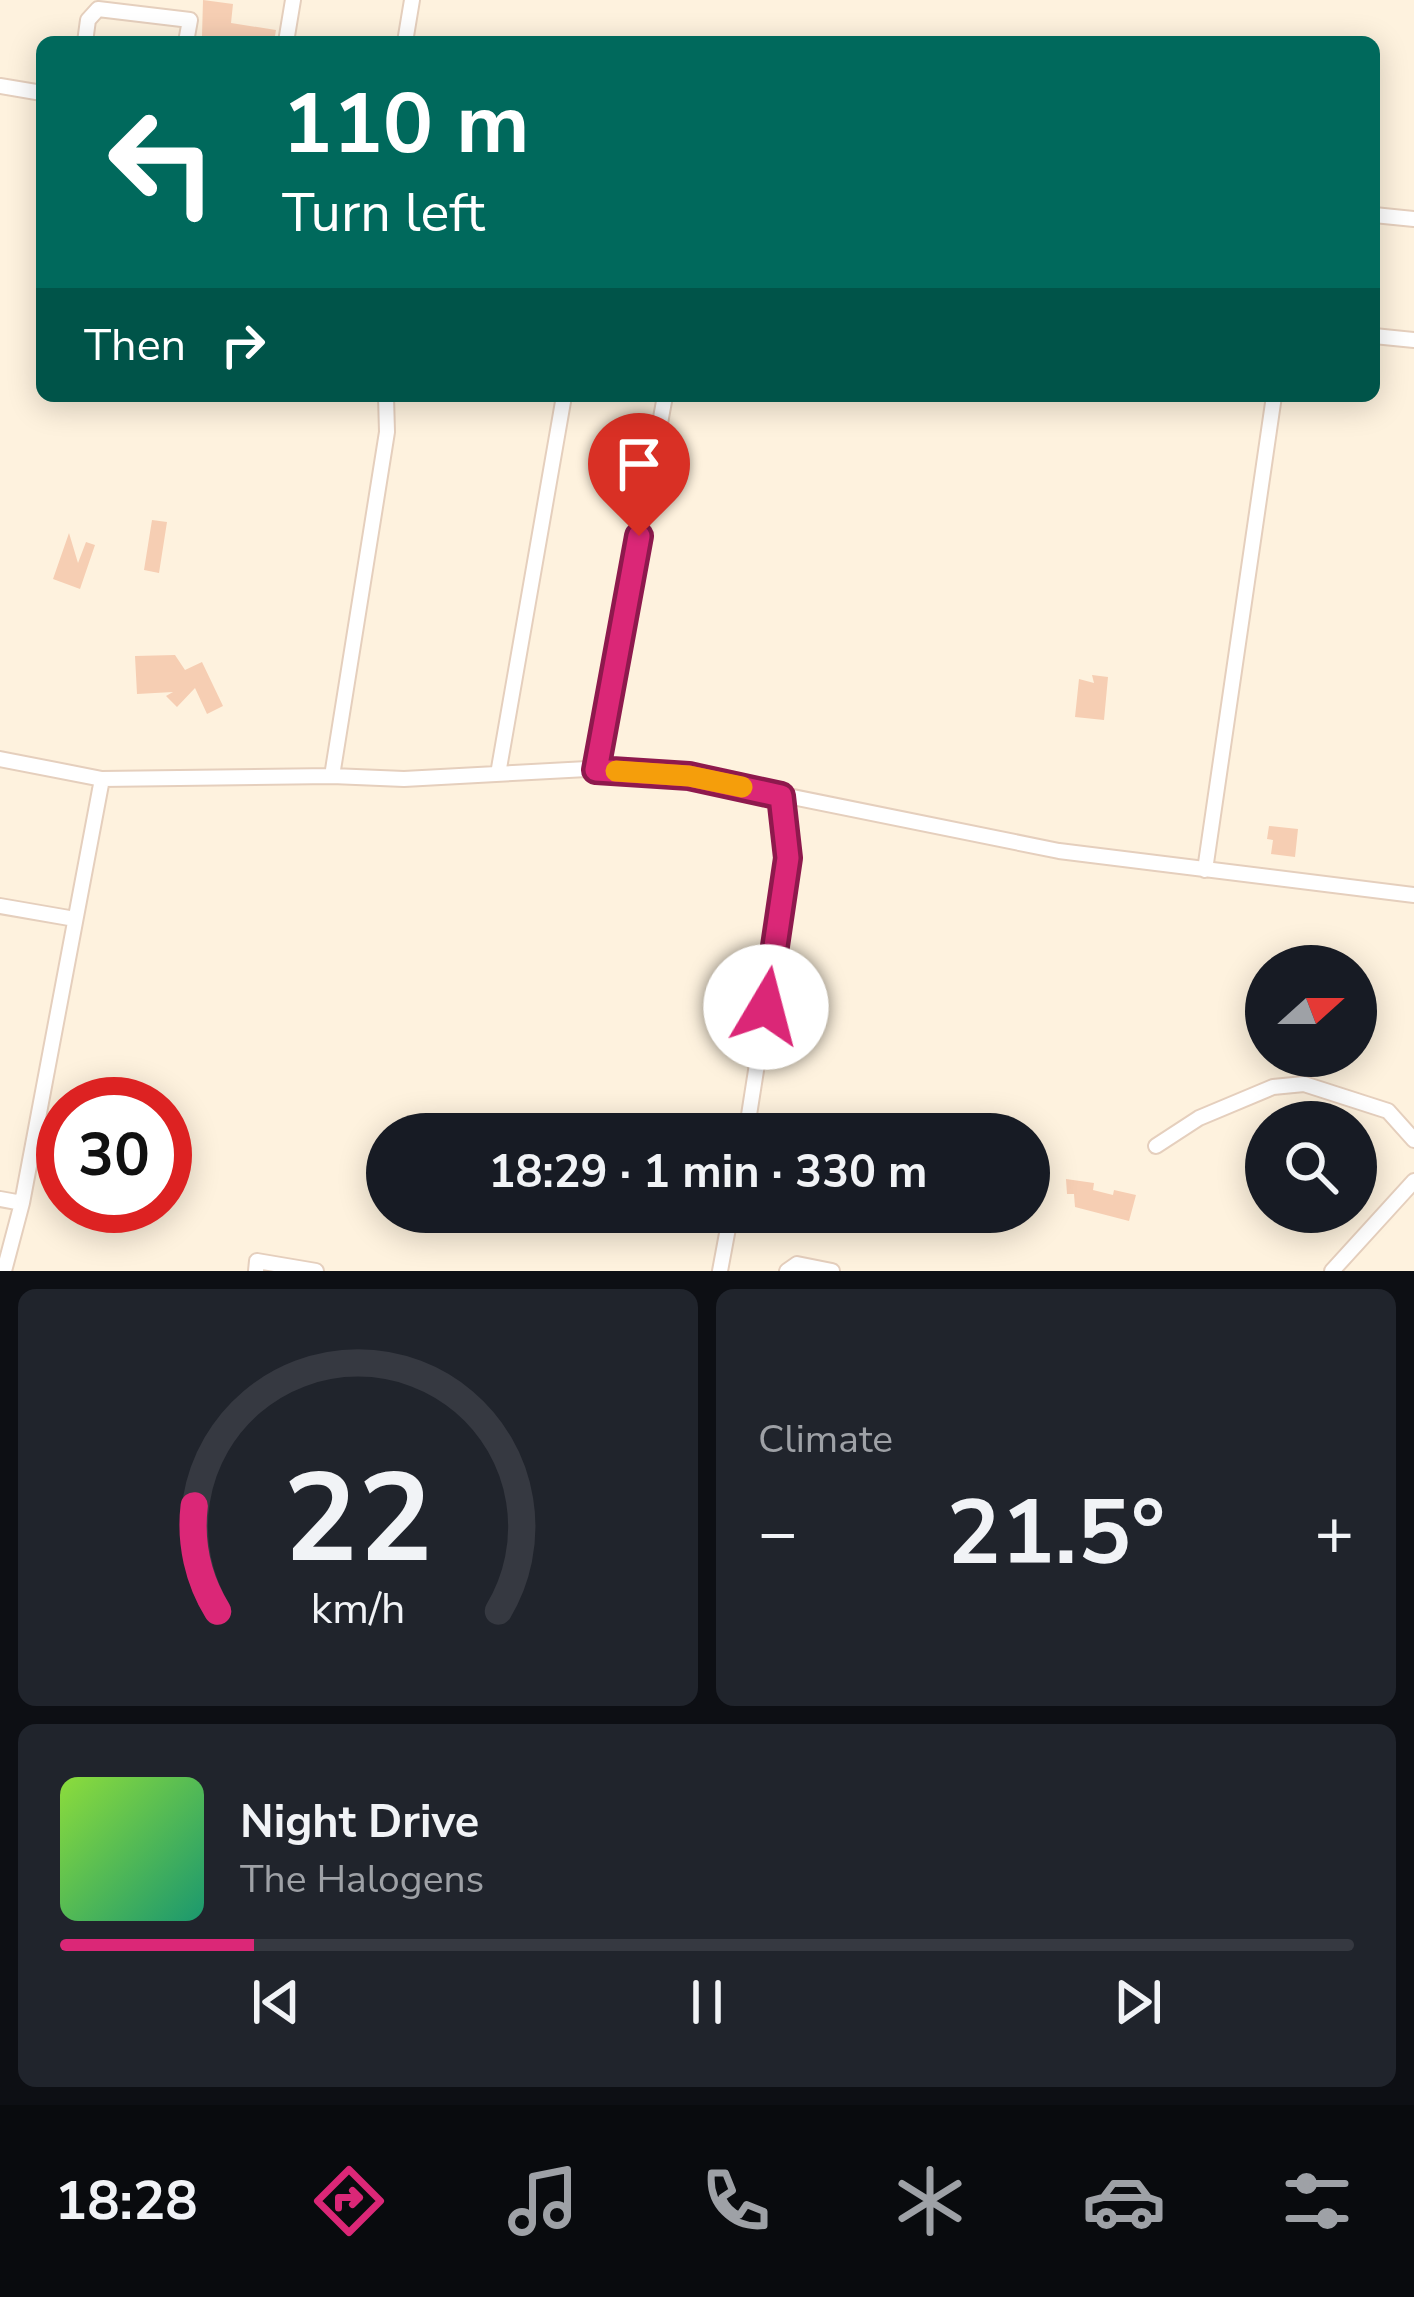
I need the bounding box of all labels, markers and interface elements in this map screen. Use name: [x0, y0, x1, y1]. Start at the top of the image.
text: 110 m: [282, 67, 530, 182]
icon: left: [84, 84, 240, 240]
text: Turn left: [282, 176, 485, 250]
icon: right: [210, 312, 276, 378]
text: Then: [84, 315, 186, 376]
pin: [588, 413, 690, 536]
icon: arrive: [606, 431, 672, 497]
position arrow: [703, 944, 829, 1070]
north arrow: [1245, 945, 1377, 1077]
map controls: [1245, 945, 1377, 1233]
speed limit sign: 30: [36, 1077, 192, 1233]
button: search: [1245, 1101, 1377, 1233]
text: 18:29 · 1 min · 330 m: [488, 1142, 928, 1203]
text: Climate: [758, 1413, 893, 1466]
text: 22: [283, 1434, 433, 1604]
text: 21.5°: [947, 1472, 1165, 1595]
text: −: [758, 1488, 798, 1578]
text: +: [1314, 1488, 1354, 1578]
text: km/h: [311, 1579, 405, 1637]
text: Night Drive: [240, 1792, 479, 1853]
text: The Halogens: [240, 1853, 484, 1906]
icon: previous: [243, 1969, 309, 2035]
icon: pause: [674, 1969, 740, 2035]
icon: next: [1105, 1969, 1171, 2035]
icon: directions: [307, 2159, 391, 2243]
icon: music: [501, 2159, 585, 2243]
icon: phone: [694, 2159, 778, 2243]
icon: climate: [888, 2159, 972, 2243]
icon: car: [1082, 2159, 1166, 2243]
icon: filters: [1275, 2159, 1359, 2243]
text: 18:28: [55, 2164, 198, 2238]

